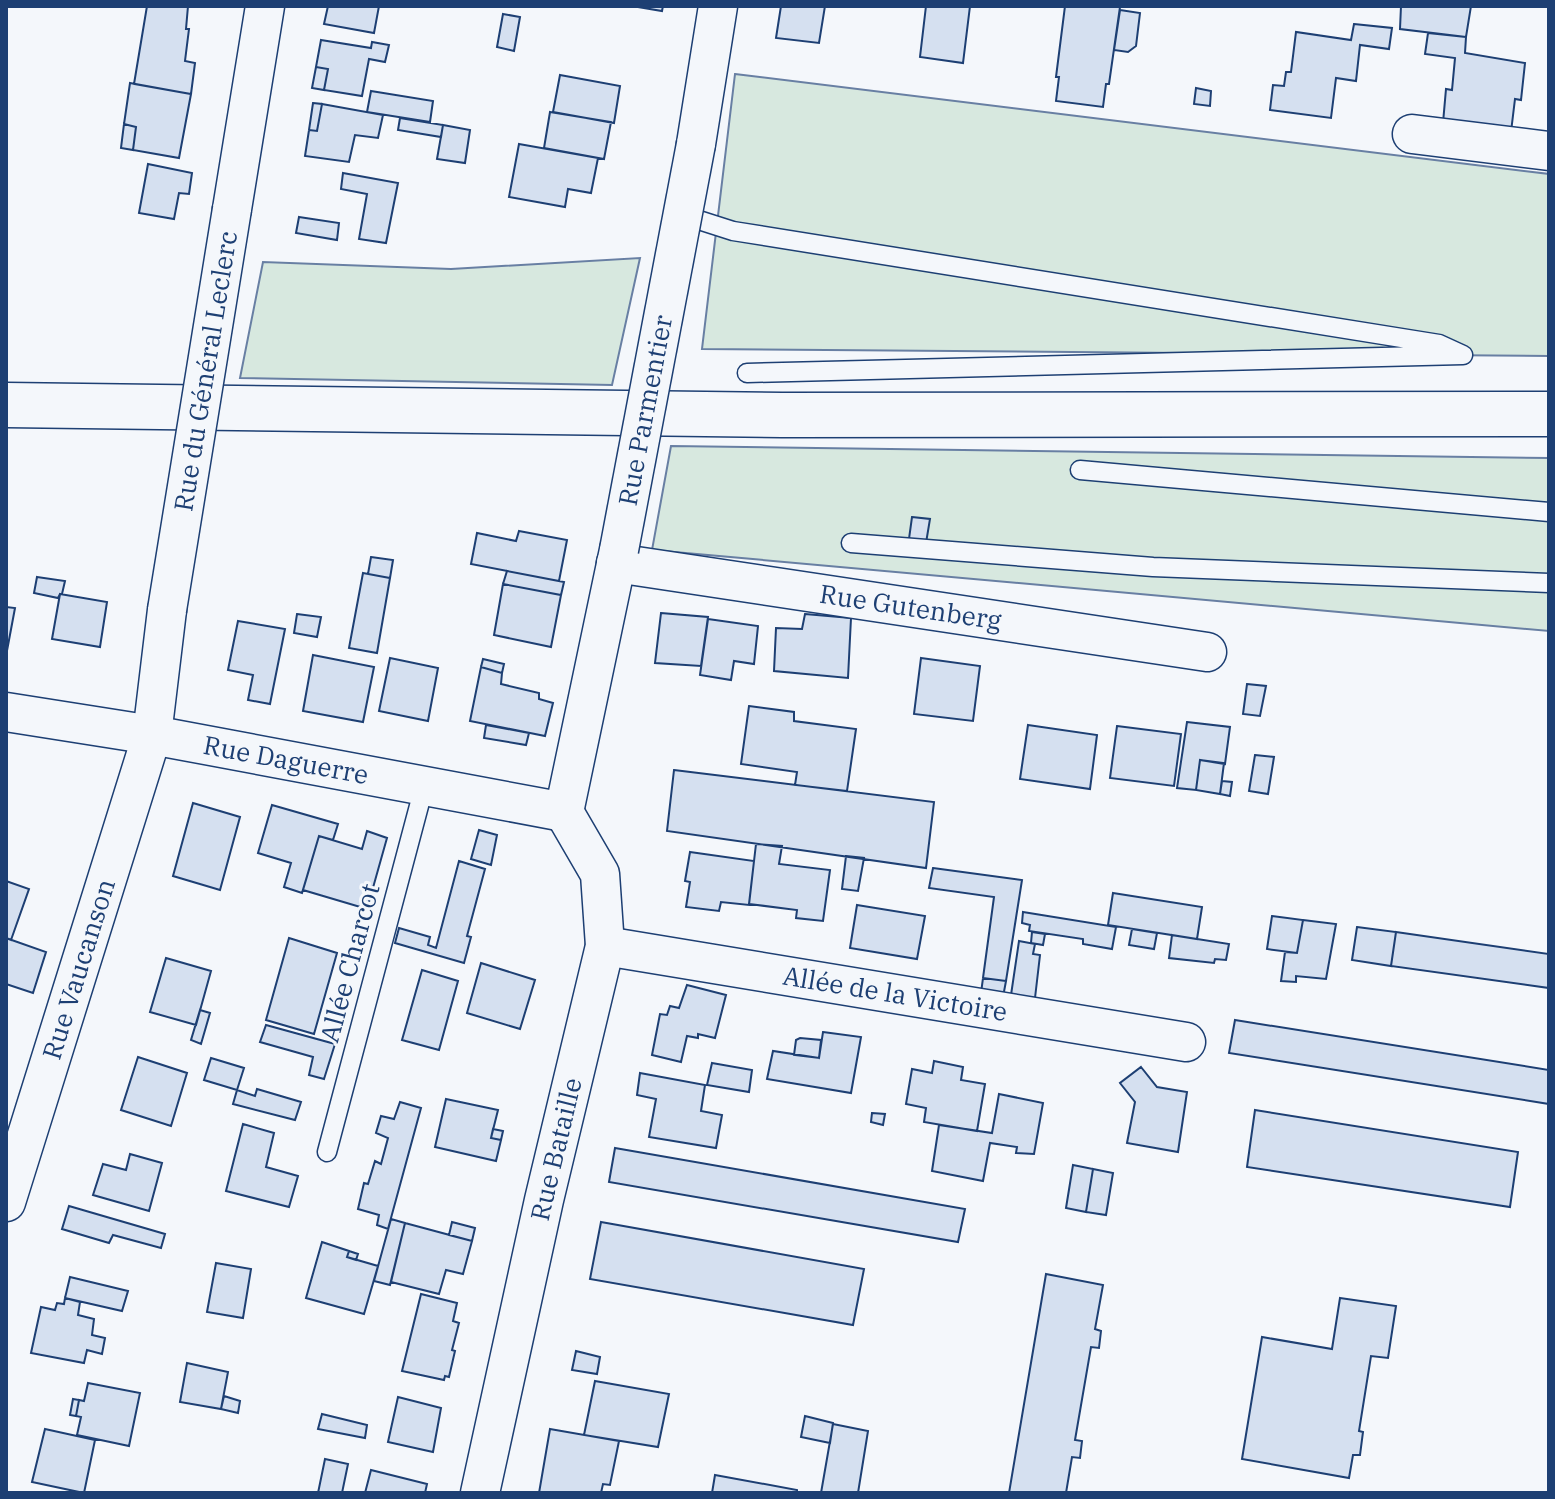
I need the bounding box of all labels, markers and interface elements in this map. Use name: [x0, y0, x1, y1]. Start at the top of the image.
street label: Rue du Général Leclerc: [165, 228, 244, 514]
street label: Rue Parmentier: [610, 312, 679, 508]
street label: Rue Gutenberg: [818, 576, 1004, 637]
street label: Rue Daguerre: [201, 727, 371, 791]
street label: Rue Vaucanson: [34, 874, 122, 1063]
street label: Allée Charcot: [312, 880, 387, 1046]
street label: Allée de la Victoire: [781, 958, 1010, 1028]
street label: Rue Bataille: [522, 1074, 589, 1224]

